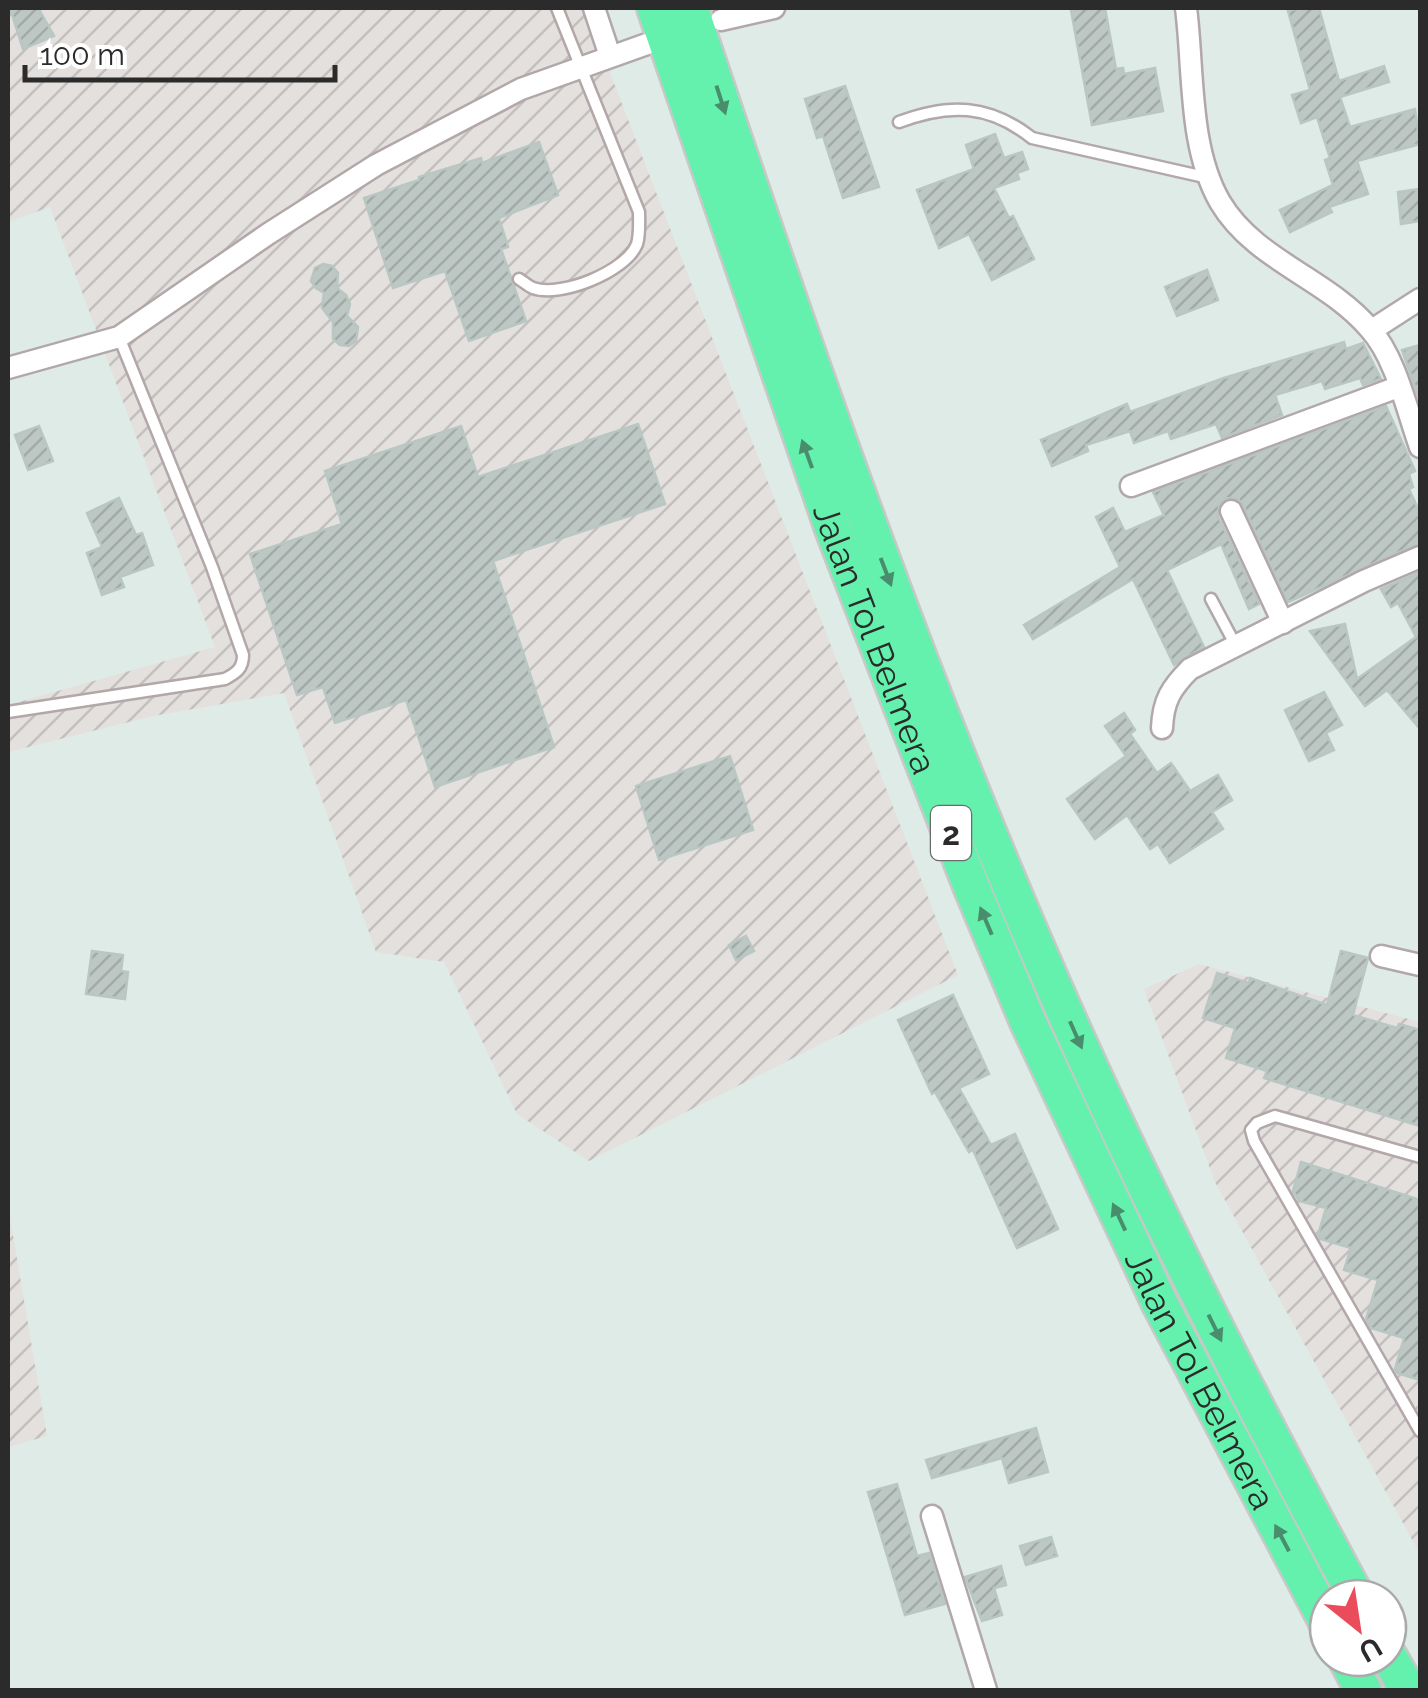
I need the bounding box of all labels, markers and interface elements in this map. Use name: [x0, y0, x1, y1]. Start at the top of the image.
scale bar: [25, 20, 335, 82]
text: 100 m: [40, 37, 125, 72]
one-way arrow: [714, 85, 729, 115]
one-way arrow: [799, 439, 814, 469]
street label: Jalan Tol Belmera: [805, 498, 946, 779]
one-way arrow: [879, 557, 895, 587]
road number: 2: [931, 806, 971, 860]
one-way arrow: [978, 906, 994, 936]
one-way arrow: [1067, 1021, 1084, 1050]
one-way arrow: [1110, 1203, 1127, 1232]
street label: Jalan Tol Belmera: [1117, 1244, 1284, 1516]
one-way arrow: [1206, 1314, 1223, 1343]
one-way arrow: [1274, 1524, 1291, 1553]
north arrow: [1308, 1578, 1408, 1678]
text: U: [1353, 1630, 1388, 1669]

